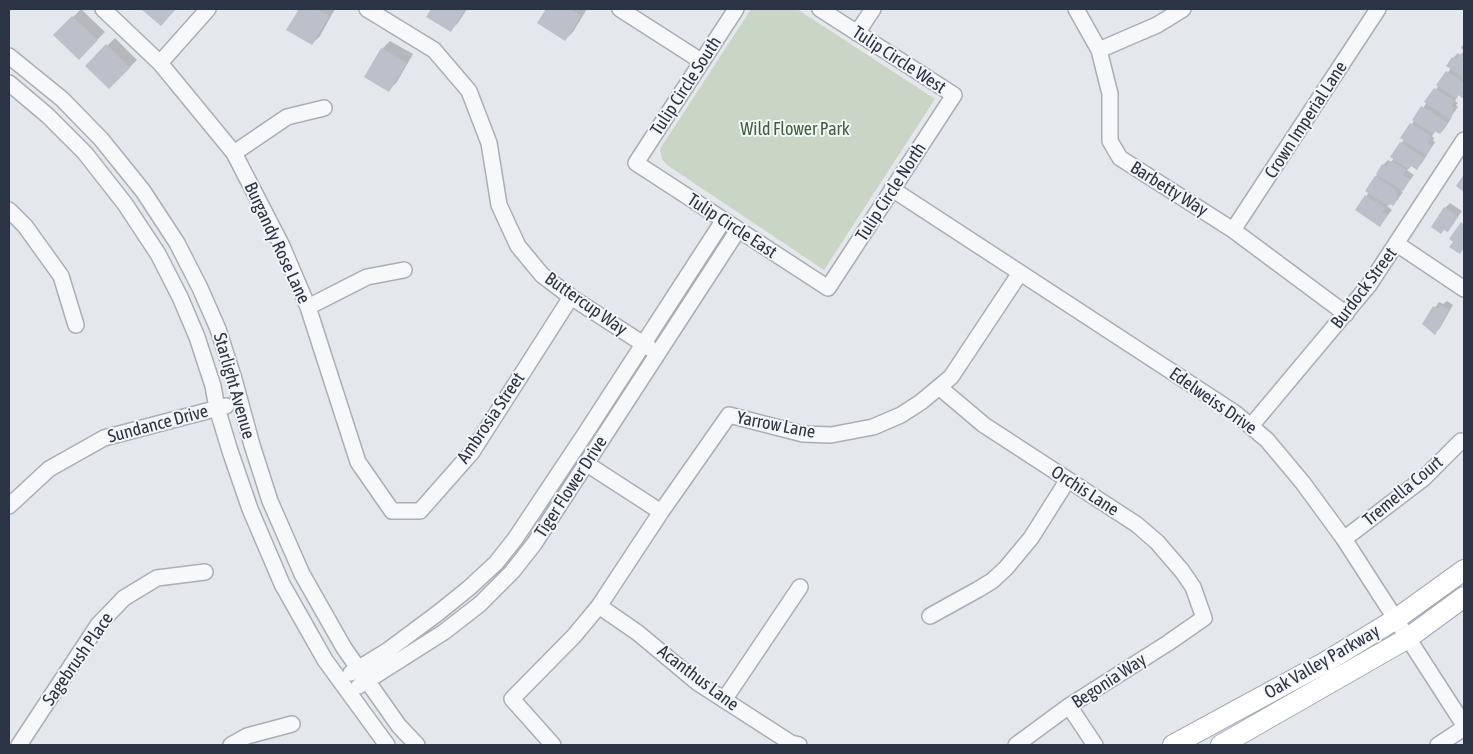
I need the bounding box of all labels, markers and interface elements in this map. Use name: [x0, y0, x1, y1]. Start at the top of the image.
street label: Tulip Circle West: [848, 22, 950, 98]
street label: Tulip Circle South: [646, 32, 726, 140]
street label: Crown Imperial Lane: [1260, 57, 1352, 183]
park label: Wild Flower Park: [740, 118, 850, 140]
street label: Tulip Circle North: [851, 139, 931, 245]
street label: Barbetty Way: [1126, 157, 1212, 221]
street label: Burgandy Rose Lane: [239, 179, 315, 307]
street label: Tulip Circle East: [683, 189, 781, 263]
street label: Burdock Street: [1326, 243, 1402, 333]
street label: Buttercup Way: [541, 268, 631, 340]
street label: Starlight Avenue: [209, 331, 259, 441]
street label: Edelweiss Drive: [1165, 363, 1261, 439]
street label: Ambrosia Street: [453, 368, 529, 468]
street label: Sundance Drive: [106, 400, 210, 448]
street label: Yarrow Lane: [735, 407, 817, 443]
street label: Tiger Flower Drive: [530, 432, 612, 542]
street label: Tremella Court: [1359, 451, 1447, 531]
street label: Orchis Lane: [1047, 461, 1123, 521]
street label: Sagebrush Place: [38, 608, 118, 710]
street label: Oak Valley Parkway: [1260, 620, 1384, 704]
street label: Acanthus Lane: [653, 640, 743, 716]
street label: Begonia Way: [1068, 649, 1150, 713]

